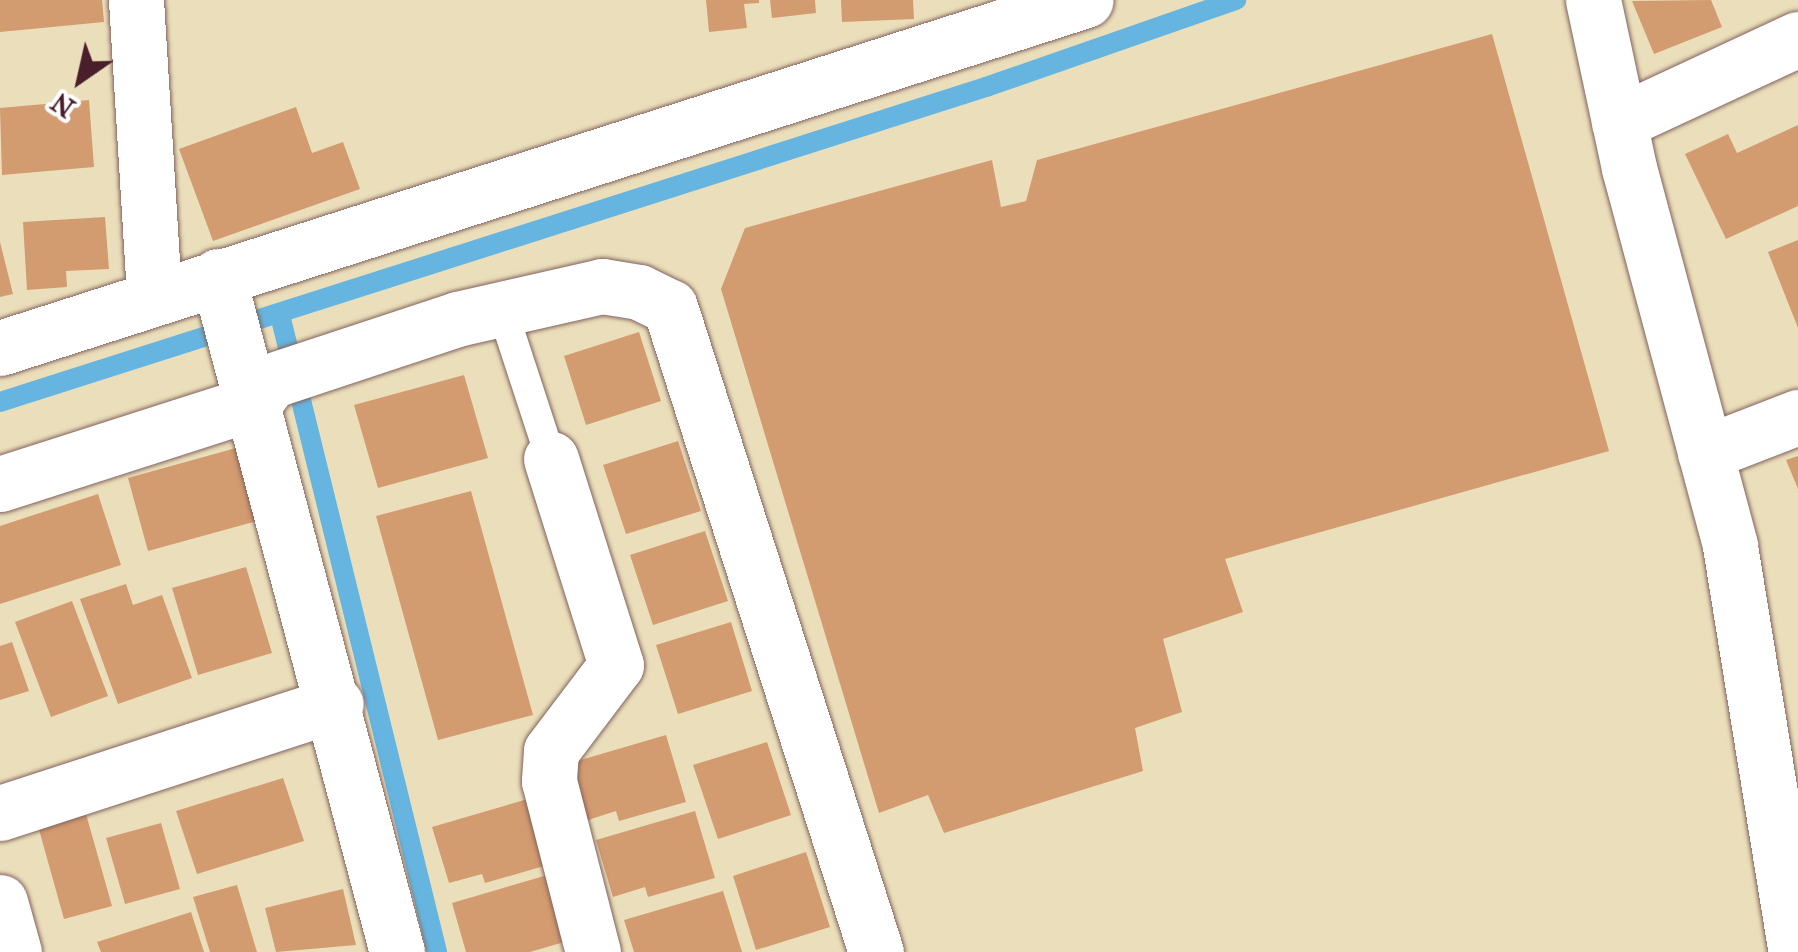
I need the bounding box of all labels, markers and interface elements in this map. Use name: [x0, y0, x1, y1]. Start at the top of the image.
north arrow: [30, 30, 130, 130]
text: N: [45, 86, 81, 125]

